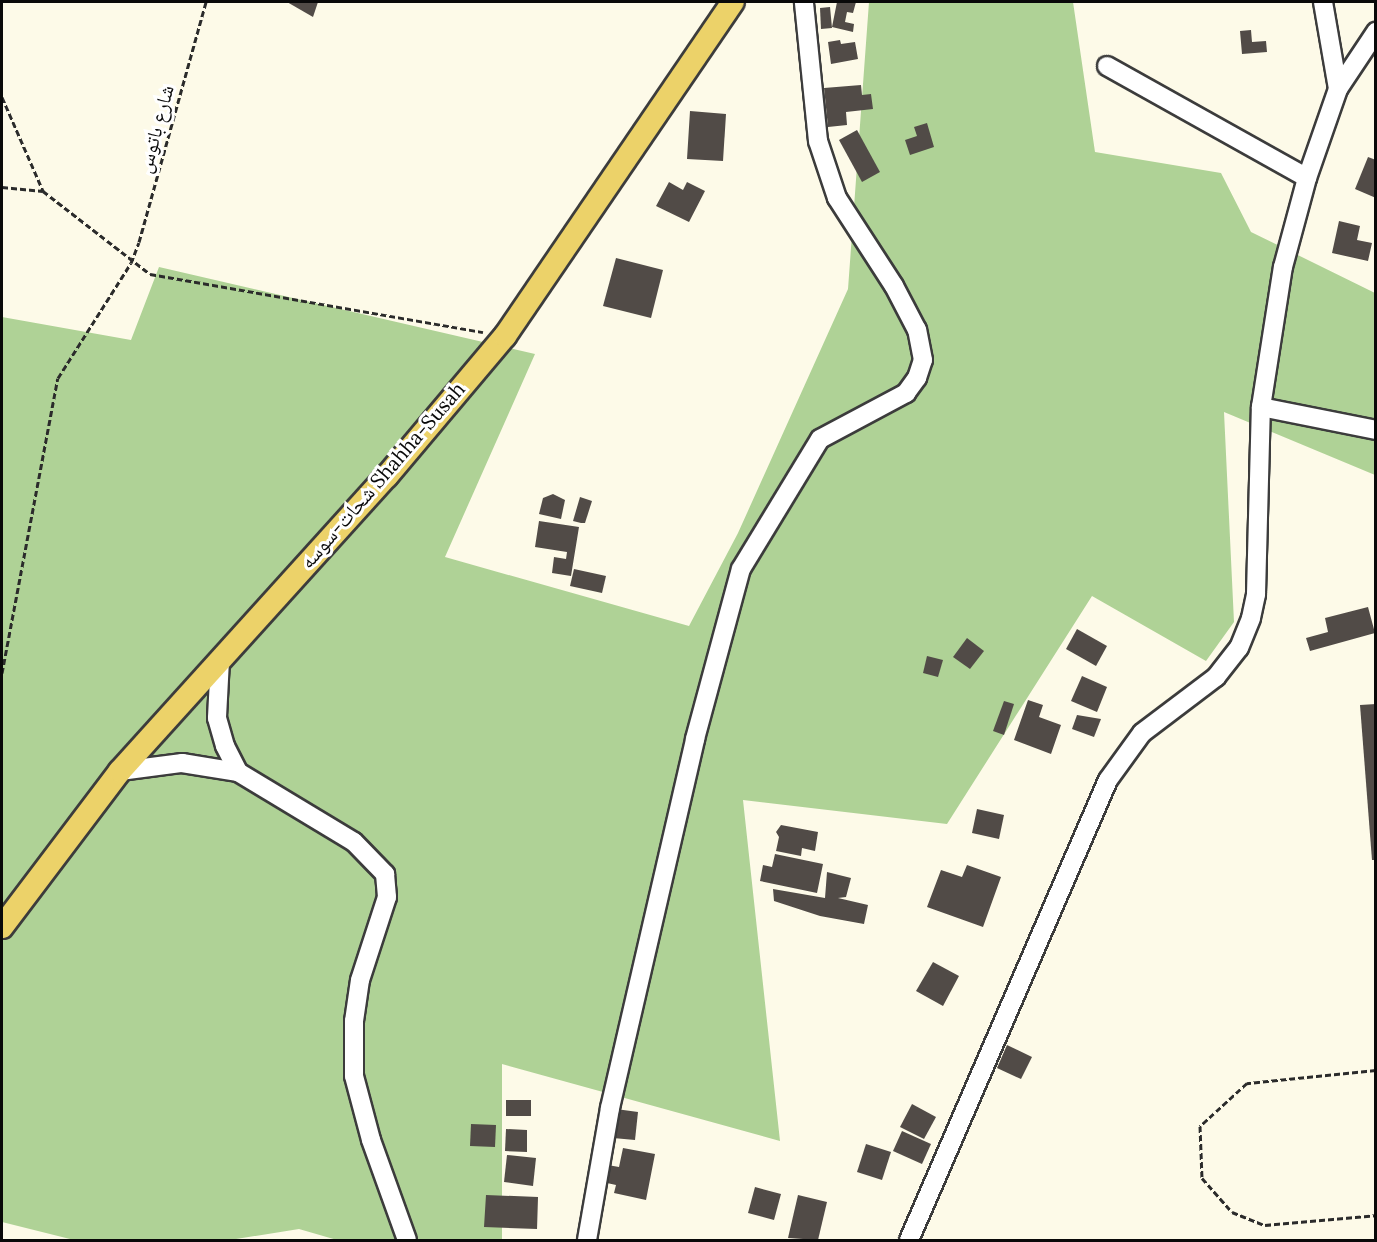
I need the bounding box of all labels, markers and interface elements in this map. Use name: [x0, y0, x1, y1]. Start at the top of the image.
street label: شارع باتوس: [132, 82, 178, 176]
street label: شحات-سوسه Shahha-Susah: [295, 377, 469, 573]

